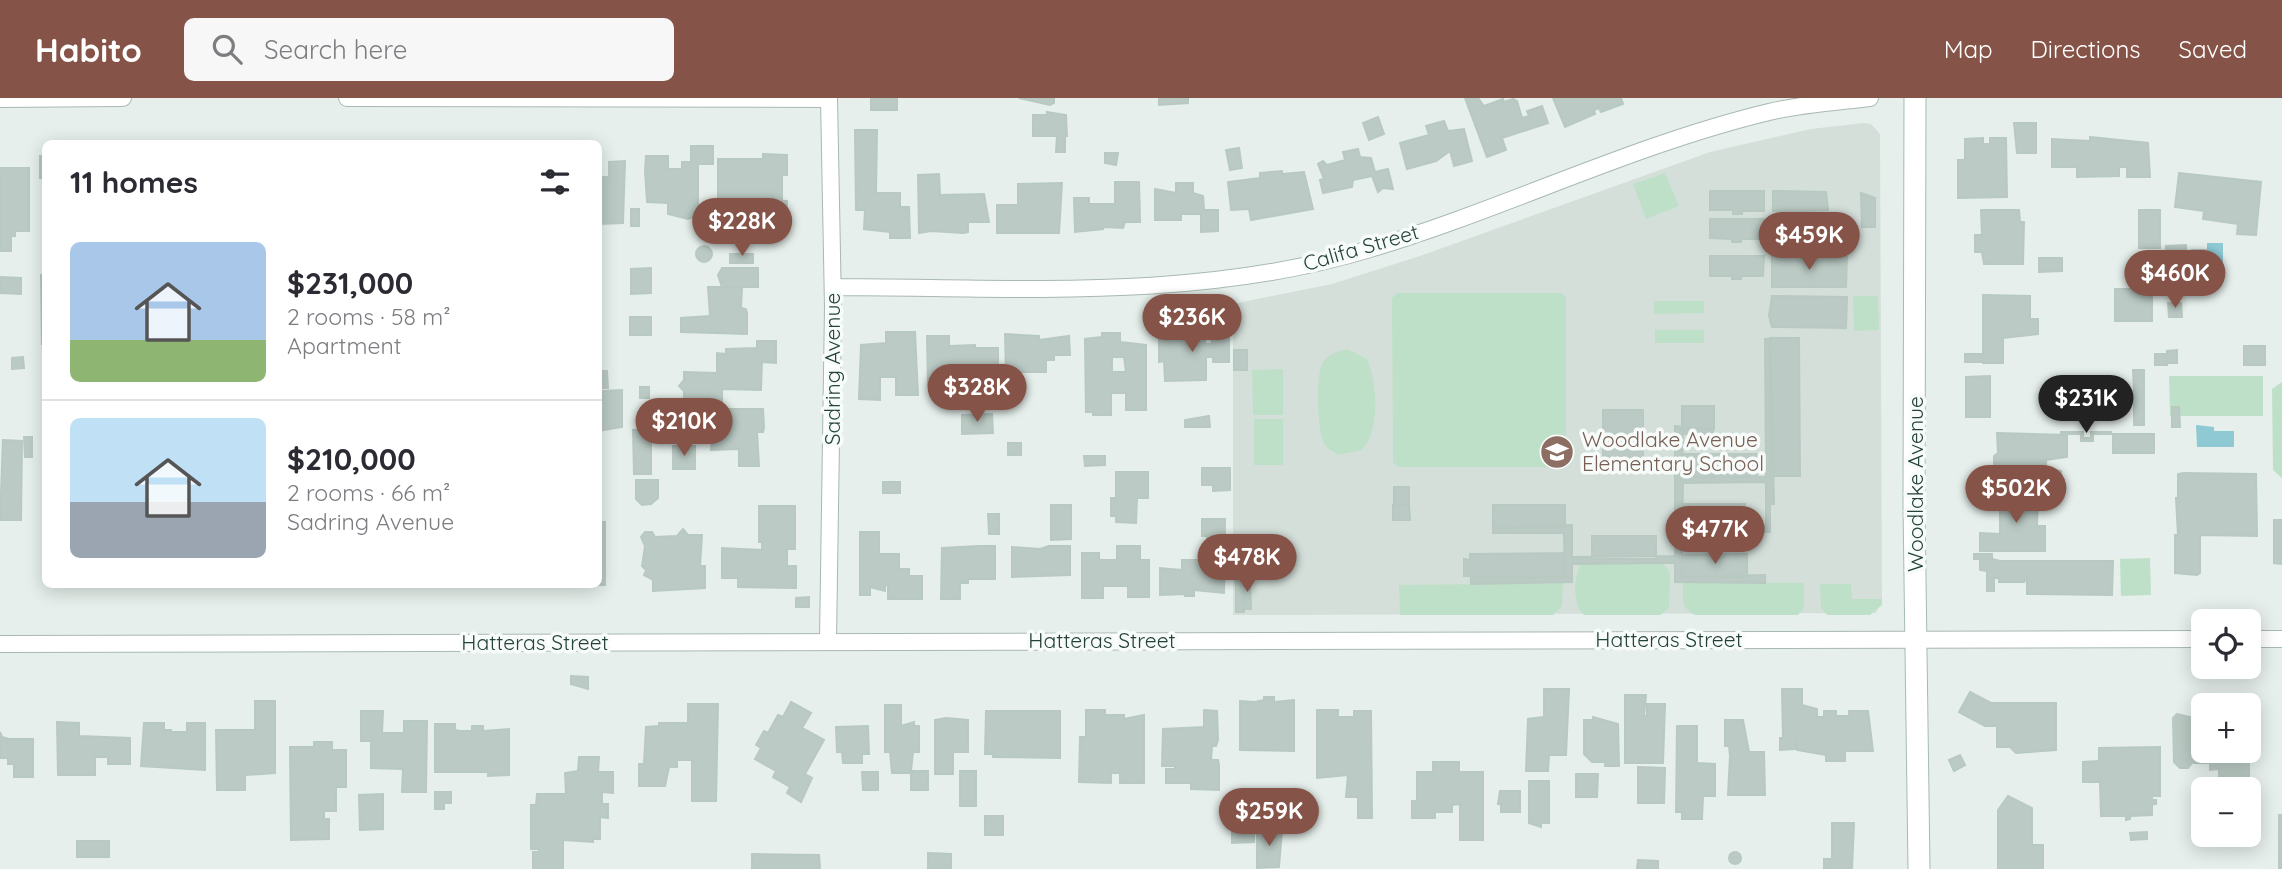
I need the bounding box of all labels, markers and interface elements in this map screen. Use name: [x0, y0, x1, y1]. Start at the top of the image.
search box: [184, 18, 674, 81]
text: Habito: [35, 29, 142, 70]
icon: search: [208, 30, 246, 68]
text: Search here: [264, 33, 407, 66]
text: Map: [1944, 34, 1993, 64]
text: Directions: [2031, 34, 2141, 64]
text: Saved: [2179, 34, 2247, 64]
text: 11 homes: [70, 163, 198, 201]
icon: filters: [536, 163, 574, 201]
pin: $228K: [693, 198, 791, 258]
text: $228K: [708, 206, 776, 235]
pin: $459K: [1760, 212, 1858, 272]
street label: Califa Street: [1300, 218, 1422, 276]
text: $459K: [1775, 220, 1843, 249]
pin: $460K: [2126, 250, 2224, 310]
text: $460K: [2140, 258, 2210, 287]
text: $231,000: [287, 264, 413, 302]
icon: home: [126, 270, 210, 354]
street label: Sadring Avenue: [819, 293, 845, 445]
pin: $236K: [1143, 294, 1241, 354]
text: 2 rooms · 58 m²: [287, 302, 450, 331]
text: $236K: [1159, 302, 1225, 331]
text: Apartment: [287, 331, 401, 360]
pin: $328K: [928, 364, 1026, 424]
text: $328K: [944, 372, 1010, 401]
pin: $231K: [2037, 376, 2135, 435]
text: $231K: [2054, 383, 2118, 412]
street label: Woodlake Avenue: [1902, 396, 1928, 572]
pin: $210K: [635, 398, 733, 458]
text: $210K: [652, 406, 716, 435]
place label: Woodlake Avenue Elementary School: [1582, 426, 1764, 476]
school or university icon: Woodlake Avenue Elementary School: [1538, 433, 1576, 471]
text: $210,000: [287, 440, 416, 478]
icon: home: [126, 446, 210, 530]
pin: $502K: [1967, 466, 2065, 525]
text: $502K: [1981, 473, 2051, 502]
text: 2 rooms · 66 m²: [287, 478, 450, 507]
pin: $477K: [1666, 506, 1764, 566]
text: Sadring Avenue: [287, 507, 454, 536]
text: $477K: [1682, 514, 1748, 543]
pin: $478K: [1198, 534, 1296, 594]
text: $478K: [1214, 542, 1280, 571]
map controls: [2191, 609, 2261, 847]
button: locate: [2191, 609, 2261, 679]
street label: Hatteras Street: [1595, 626, 1743, 652]
street label: Hatteras Street: [1028, 627, 1176, 653]
street label: Hatteras Street: [461, 629, 609, 655]
button: +: [2191, 693, 2261, 763]
button: −: [2191, 777, 2261, 847]
pin: $259K: [1220, 788, 1318, 848]
text: $259K: [1235, 796, 1303, 825]

